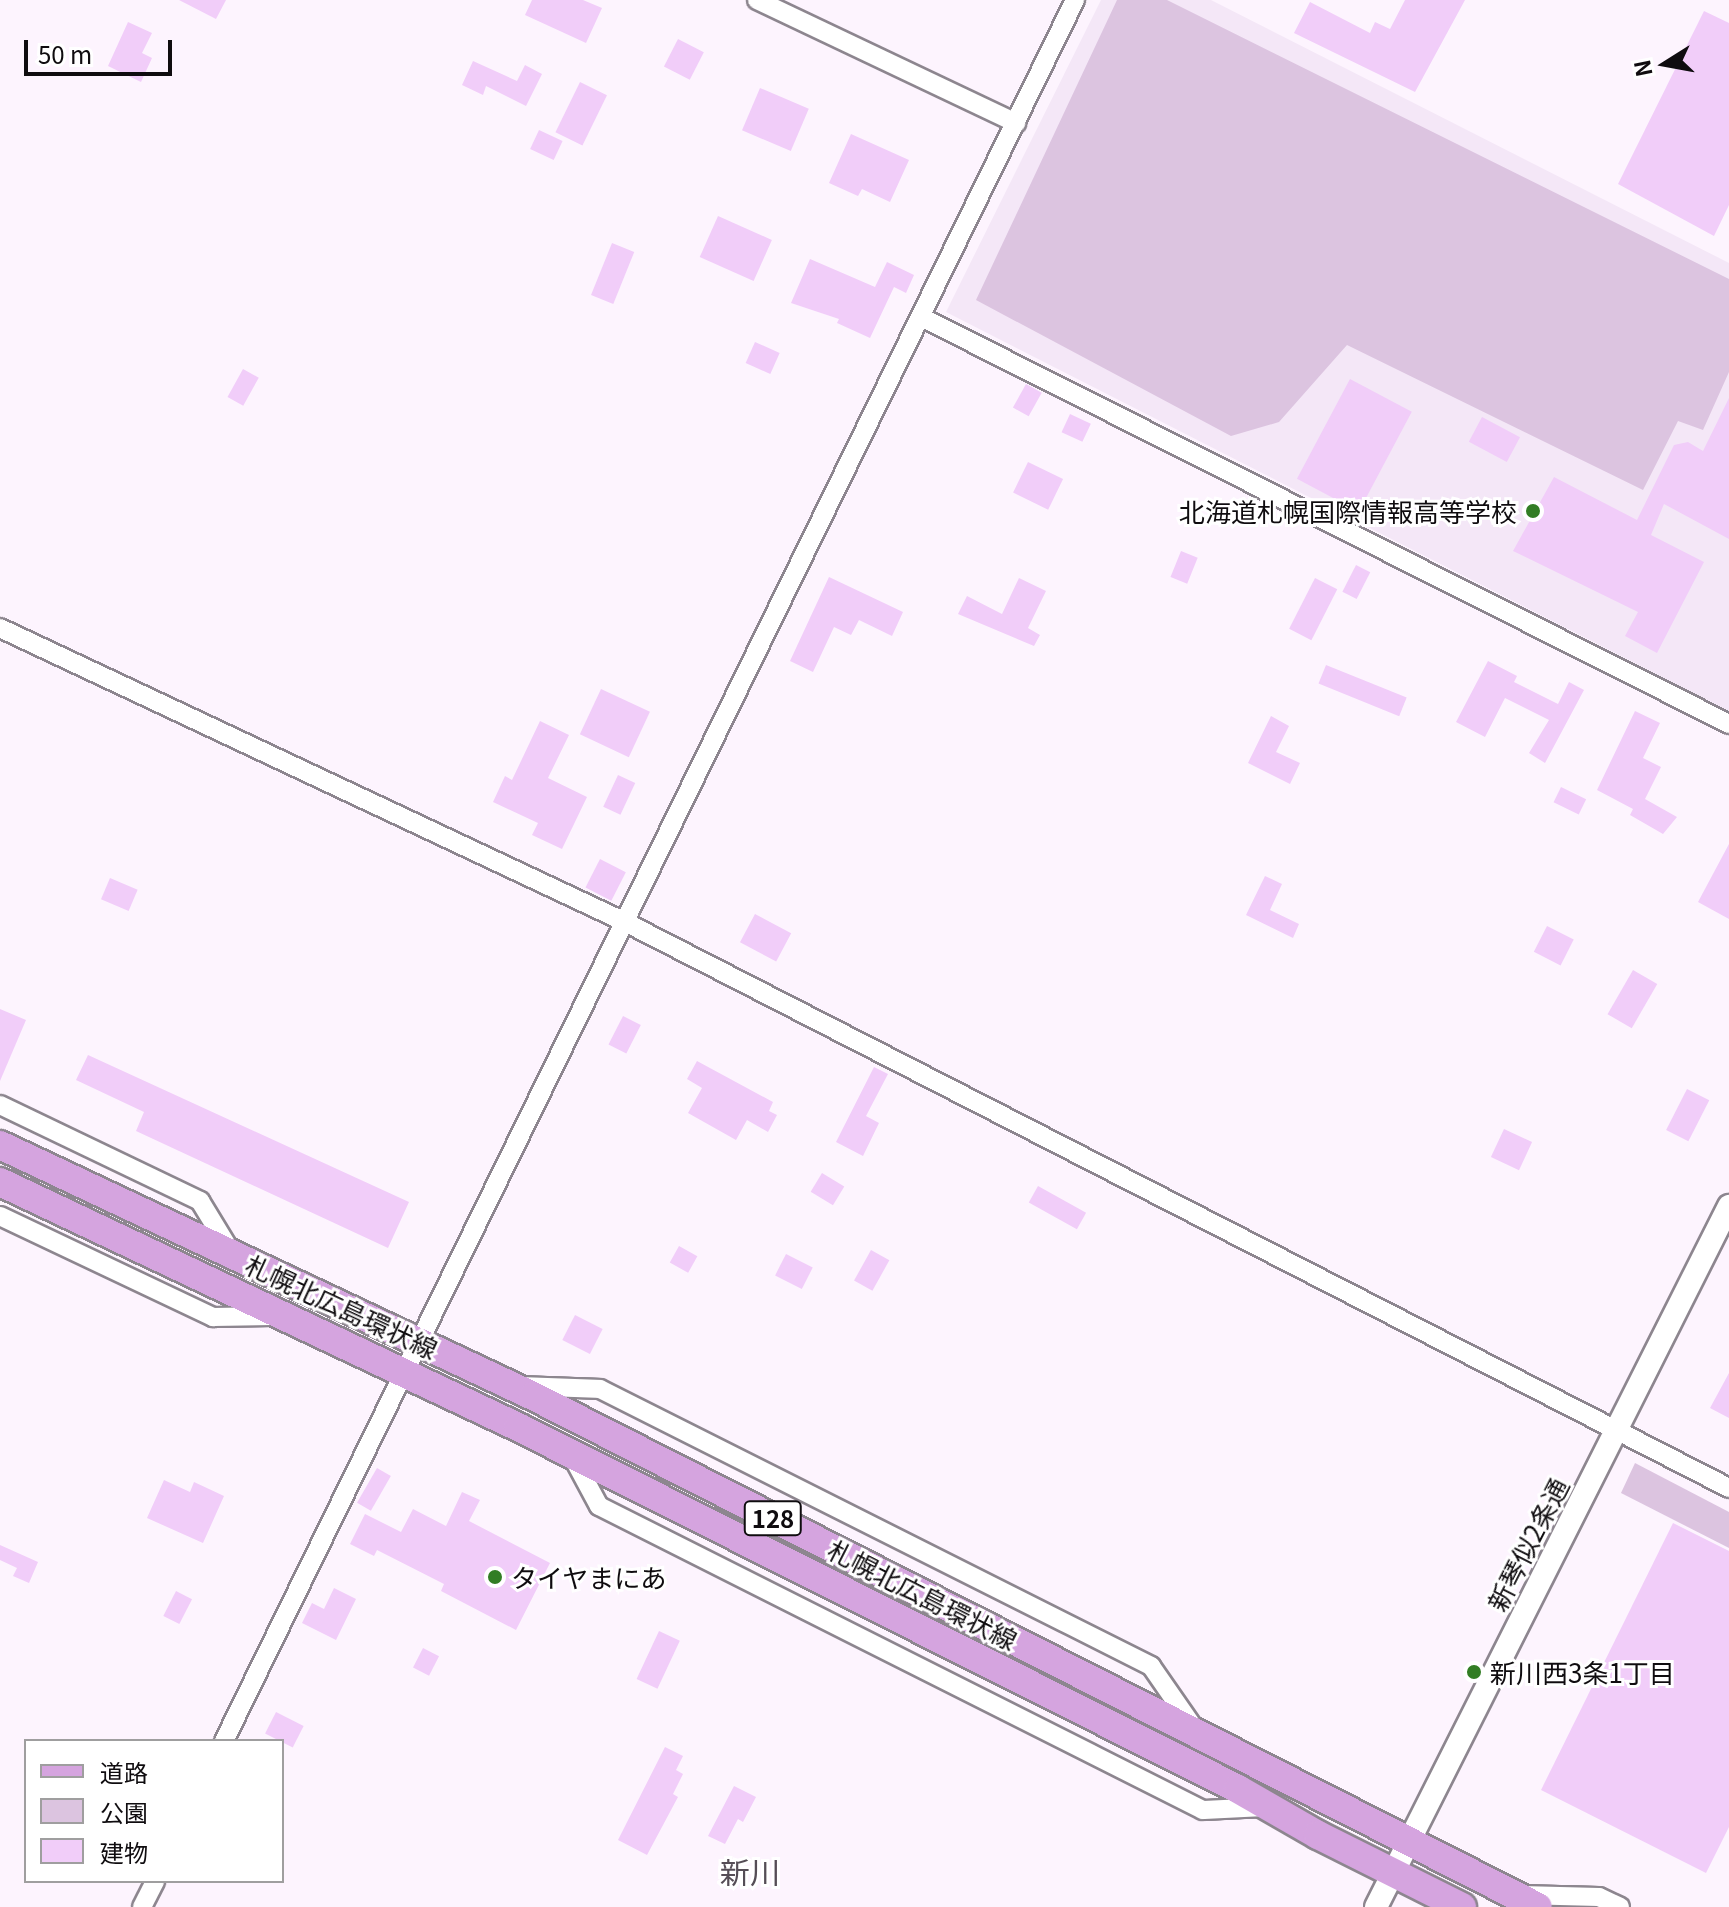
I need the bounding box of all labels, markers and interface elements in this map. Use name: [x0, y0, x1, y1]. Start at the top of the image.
scale bar: [28, 24, 176, 74]
north arrow: [1625, 24, 1705, 104]
text: 50 m: [38, 36, 92, 71]
text: N: [1624, 57, 1659, 80]
place label: 北海道札幌国際情報高等学校: [1179, 495, 1517, 527]
marker: 北海道札幌国際情報高等学校: [1524, 502, 1542, 520]
street label: 札幌北広島環状線: [241, 1248, 443, 1364]
street label: 新琴似2条通: [1480, 1473, 1574, 1615]
road number: 128: [743, 1498, 803, 1538]
street label: 札幌北広島環状線: [823, 1533, 1023, 1655]
place label: タイヤまにあ: [511, 1561, 667, 1593]
marker: タイヤまにあ: [486, 1568, 504, 1586]
place label: 新川西3条1丁目: [1490, 1656, 1675, 1688]
marker: 新川西3条1丁目: [1465, 1663, 1483, 1681]
legend: [24, 1739, 284, 1883]
text: 道路: [100, 1754, 148, 1789]
text: 公園: [100, 1794, 148, 1829]
text: 建物: [100, 1834, 148, 1869]
district label: 新川: [720, 1853, 780, 1889]

